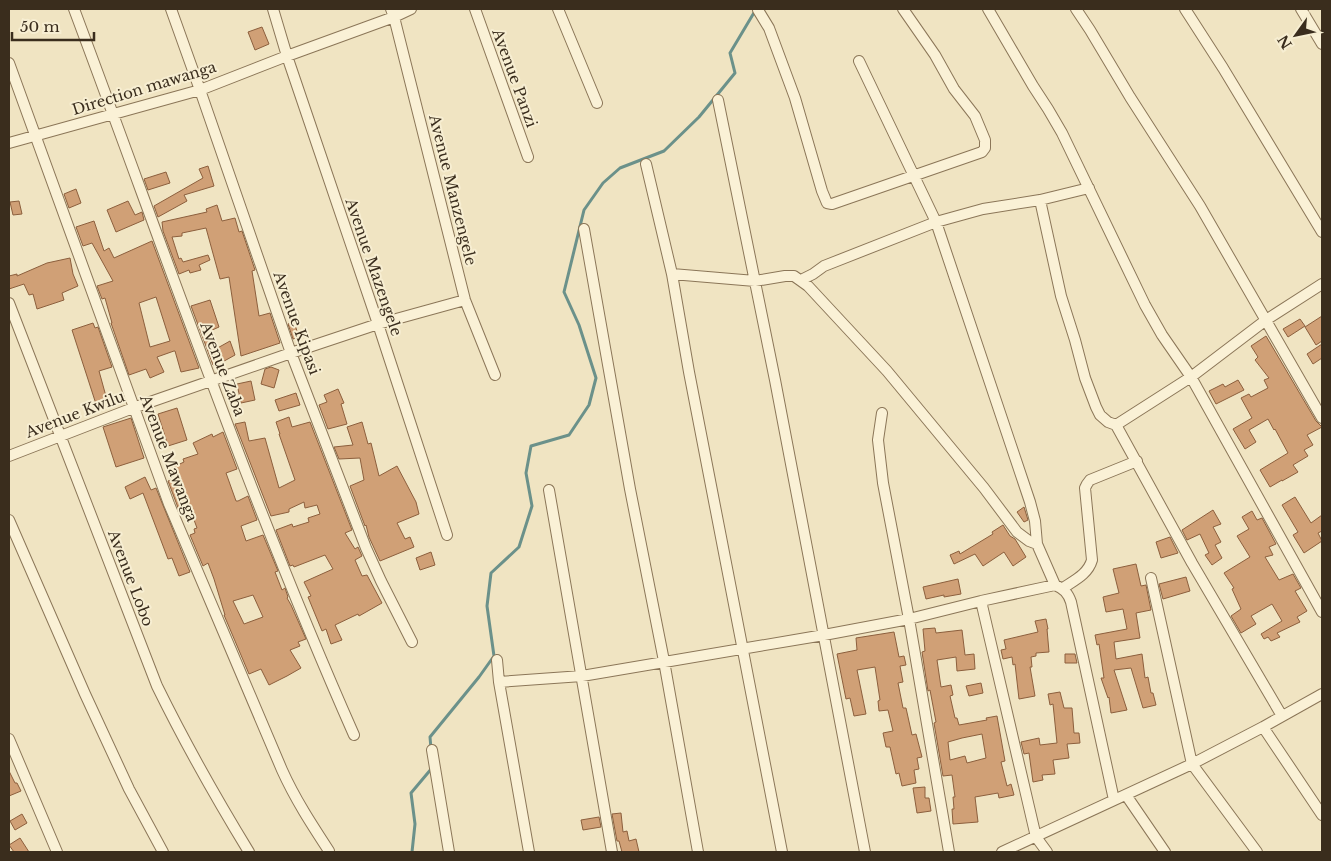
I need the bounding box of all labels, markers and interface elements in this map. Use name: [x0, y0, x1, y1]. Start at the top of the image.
scale bar: [12, 10, 95, 42]
north arrow: [1271, 10, 1321, 60]
text: 50 m: [20, 17, 60, 36]
street label: Avenue Panzi: [488, 25, 542, 130]
text: N: [1274, 32, 1296, 53]
street label: Direction mawanga: [70, 57, 219, 119]
street label: Avenue Manzengele: [425, 112, 481, 267]
street label: Avenue Mazengele: [341, 195, 406, 338]
street label: Avenue Kipasi: [269, 268, 325, 377]
street label: Avenue Zaba: [196, 318, 250, 419]
street label: Avenue Kwilu: [22, 386, 127, 442]
street label: Avenue Mawanga: [136, 391, 202, 525]
street label: Avenue Lobo: [104, 526, 158, 629]

